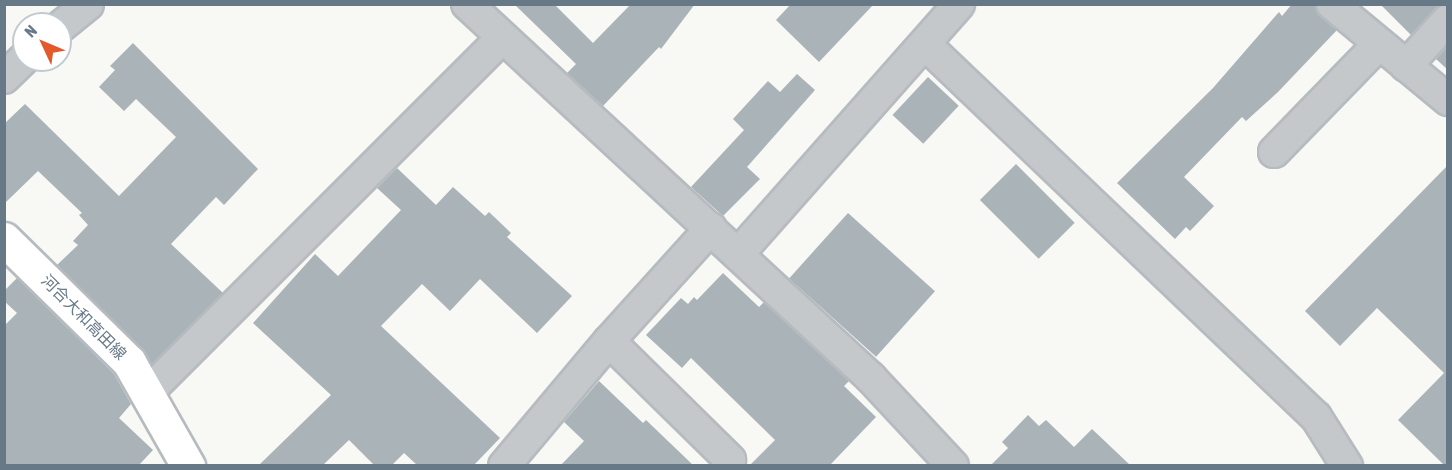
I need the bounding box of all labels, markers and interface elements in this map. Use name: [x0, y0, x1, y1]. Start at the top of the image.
north arrow: [12, 12, 72, 72]
text: N: [21, 21, 40, 41]
street label: 河合大和高田線: [38, 271, 130, 363]

